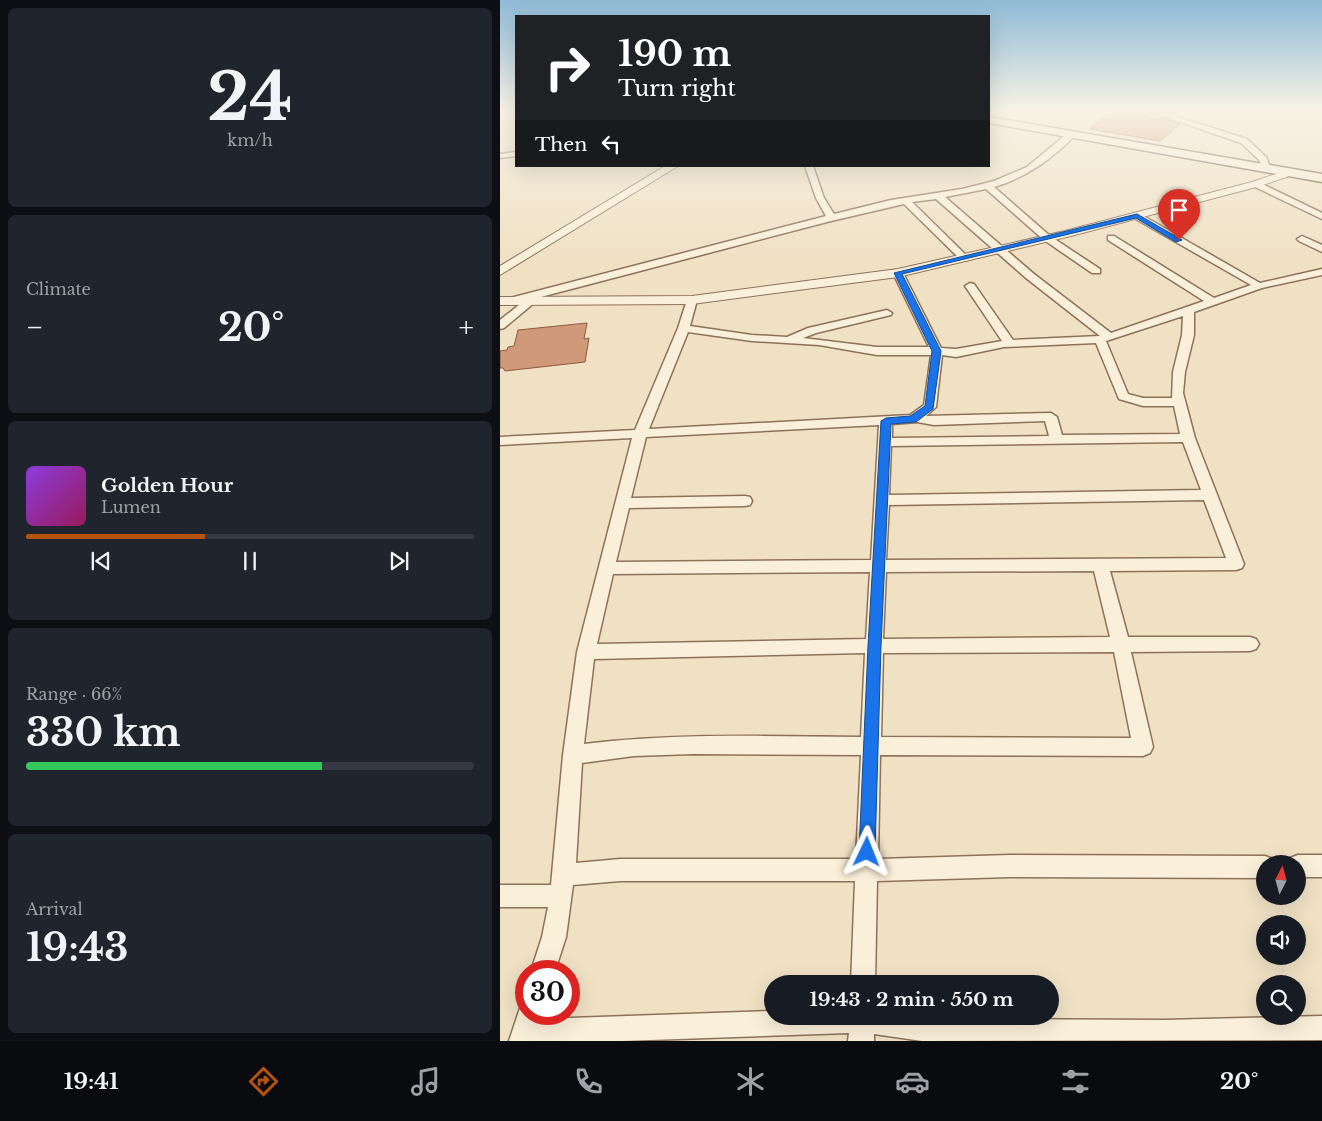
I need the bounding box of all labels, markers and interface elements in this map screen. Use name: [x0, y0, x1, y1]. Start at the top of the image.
text: 190 m: [618, 32, 731, 75]
icon: right: [535, 35, 600, 100]
text: 24: [207, 57, 293, 138]
text: Turn right: [618, 75, 736, 102]
text: km/h: [227, 130, 273, 150]
icon: left: [597, 130, 625, 158]
text: Then: [535, 133, 587, 156]
pin: [1158, 189, 1200, 240]
icon: arrive: [1165, 196, 1193, 224]
text: Climate: [26, 279, 91, 299]
text: 20°: [218, 304, 284, 351]
text: −: [26, 310, 44, 345]
text: +: [459, 310, 474, 345]
text: Golden Hour: [101, 474, 233, 497]
text: Lumen: [101, 497, 161, 517]
icon: previous: [87, 547, 115, 575]
icon: pause: [236, 547, 264, 575]
icon: next: [385, 547, 413, 575]
text: Range · 66%: [26, 684, 122, 704]
text: 330 km: [26, 709, 180, 756]
position arrow: [840, 825, 892, 877]
north arrow: [1256, 855, 1306, 905]
map controls: [1256, 855, 1306, 1025]
text: Arrival: [26, 899, 83, 919]
button: sound: [1256, 915, 1306, 965]
text: 19:43: [26, 924, 128, 971]
speed limit sign: 30: [515, 960, 580, 1025]
button: search: [1256, 975, 1306, 1025]
text: 19:43 · 2 min · 550 m: [809, 988, 1014, 1011]
icon: directions: [246, 1064, 281, 1099]
icon: music: [408, 1064, 443, 1099]
icon: phone: [571, 1064, 606, 1099]
icon: climate: [733, 1064, 768, 1099]
icon: car: [895, 1064, 930, 1099]
icon: filters: [1058, 1064, 1093, 1099]
text: 19:41: [64, 1068, 119, 1095]
text: 20°: [1220, 1068, 1258, 1095]

